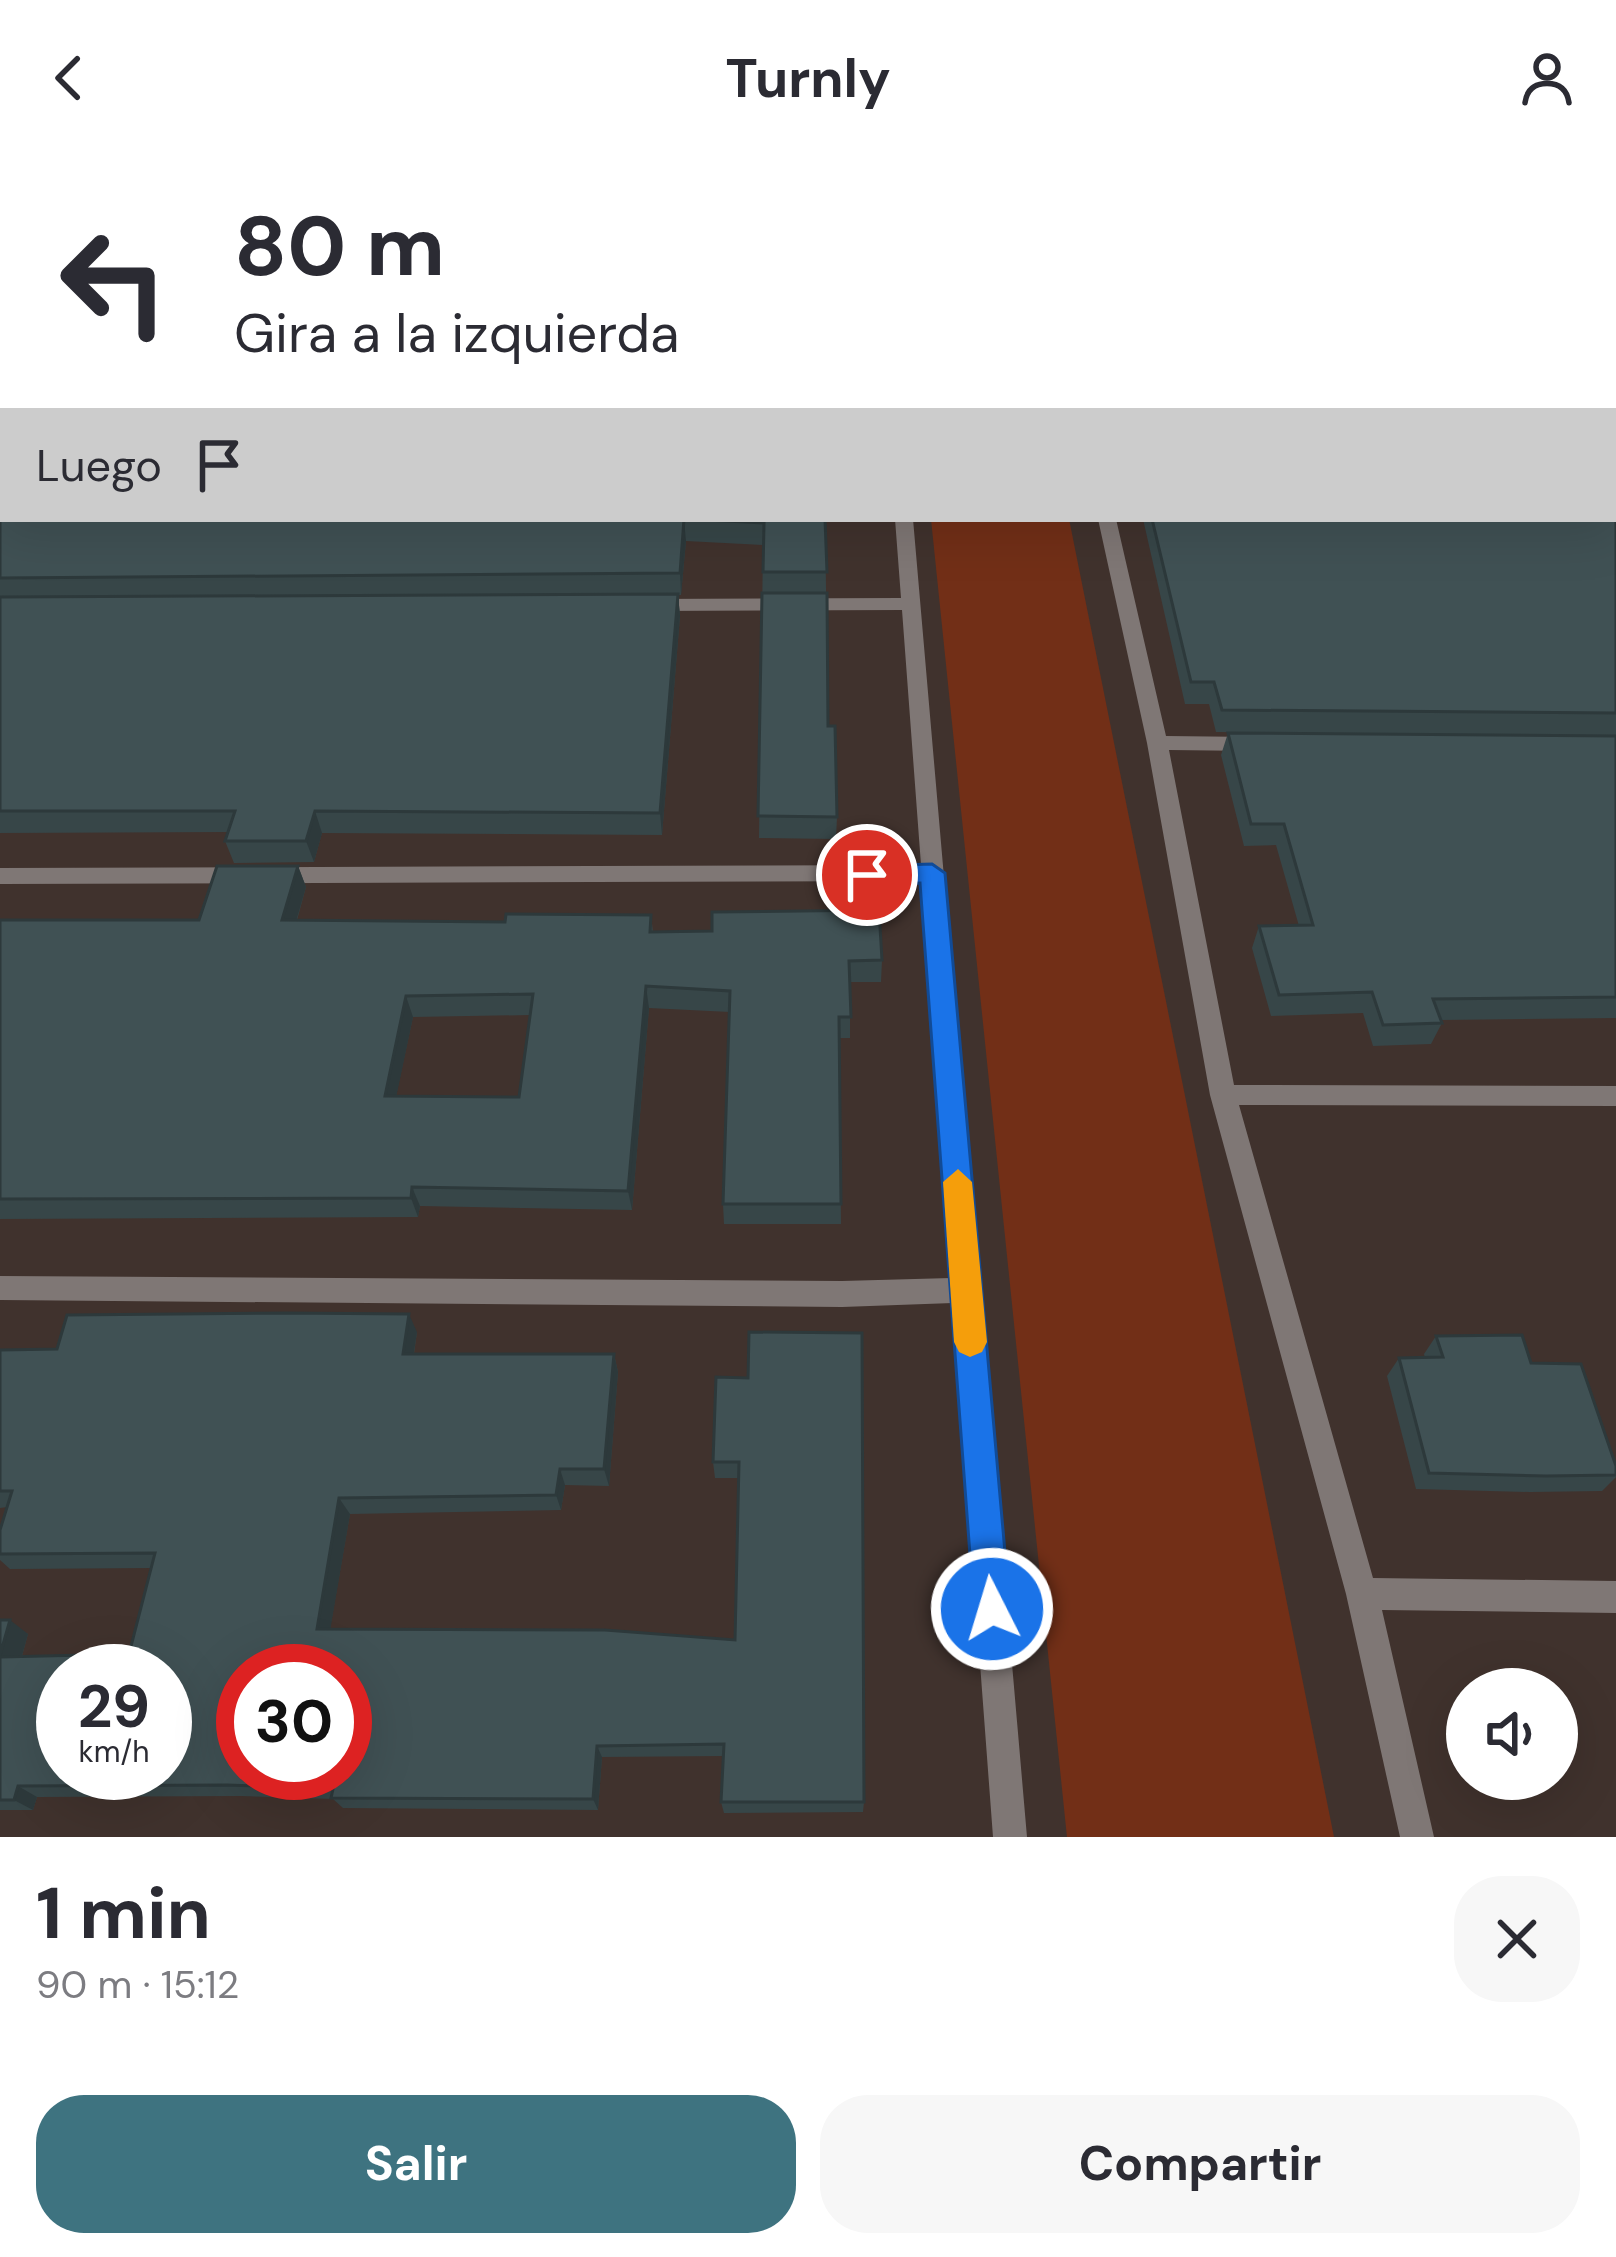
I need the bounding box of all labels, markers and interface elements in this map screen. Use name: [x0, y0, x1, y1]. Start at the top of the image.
text: Turnly: [725, 43, 891, 114]
icon: back: [36, 45, 102, 111]
icon: person: [1514, 45, 1580, 111]
text: 80 m: [234, 192, 445, 301]
icon: left: [36, 204, 192, 360]
text: Gira a la izquierda: [234, 298, 679, 369]
icon: arrive: [186, 432, 252, 498]
text: Luego: [36, 436, 162, 495]
pin: [816, 824, 918, 926]
icon: arrive: [834, 842, 900, 908]
position arrow: [929, 1546, 1055, 1672]
speed limit sign: 30: [216, 1644, 372, 1800]
text: 29: [78, 1667, 150, 1746]
map controls: [1446, 1668, 1578, 1800]
button: sound: [1446, 1668, 1578, 1800]
text: km/h: [79, 1732, 149, 1771]
text: 1 min: [36, 1867, 211, 1960]
button: close: [1454, 1876, 1580, 2002]
text: 90 m · 15:12: [36, 1959, 239, 2010]
button: Salir: [36, 2095, 796, 2233]
button: Compartir: [820, 2095, 1580, 2233]

